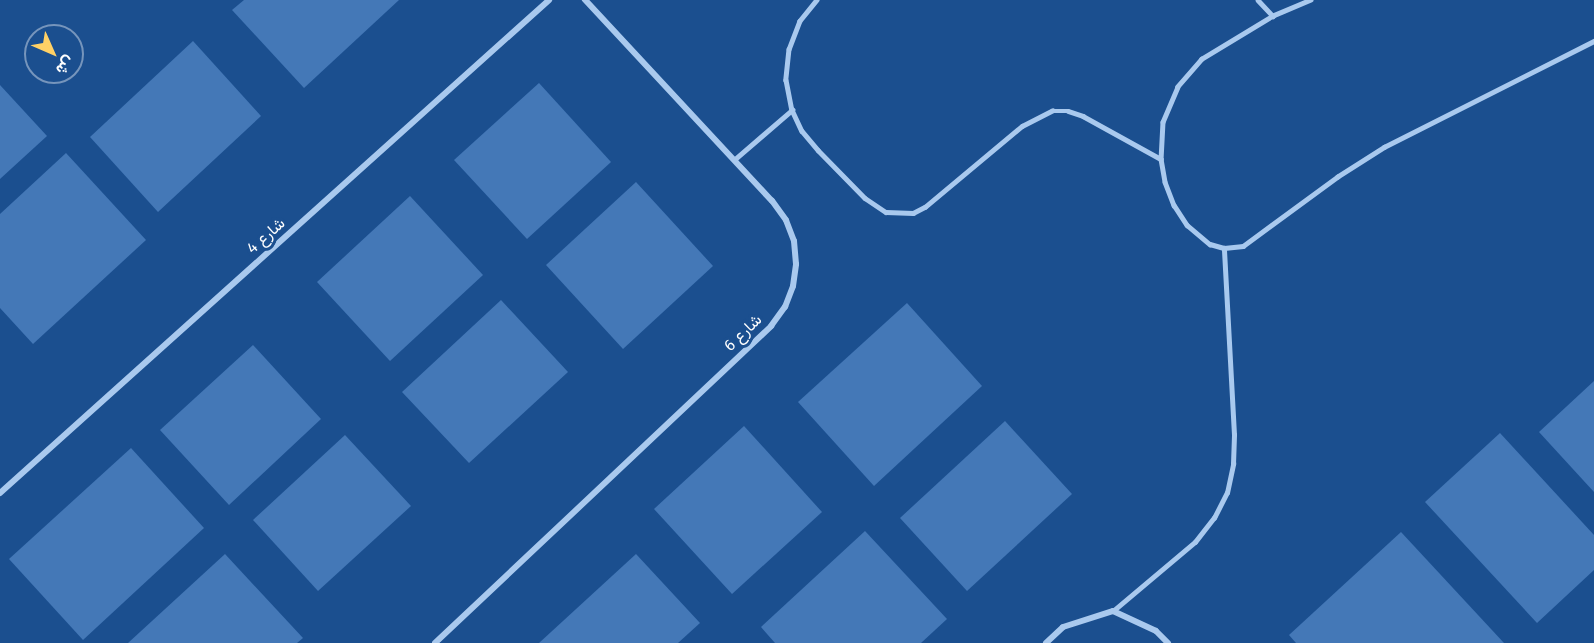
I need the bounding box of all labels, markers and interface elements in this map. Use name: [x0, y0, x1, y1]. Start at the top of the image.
north arrow: [24, 24, 84, 84]
text: ش: [52, 52, 79, 79]
street label: شارع 4: [243, 214, 289, 258]
street label: شارع 6: [720, 310, 766, 356]

